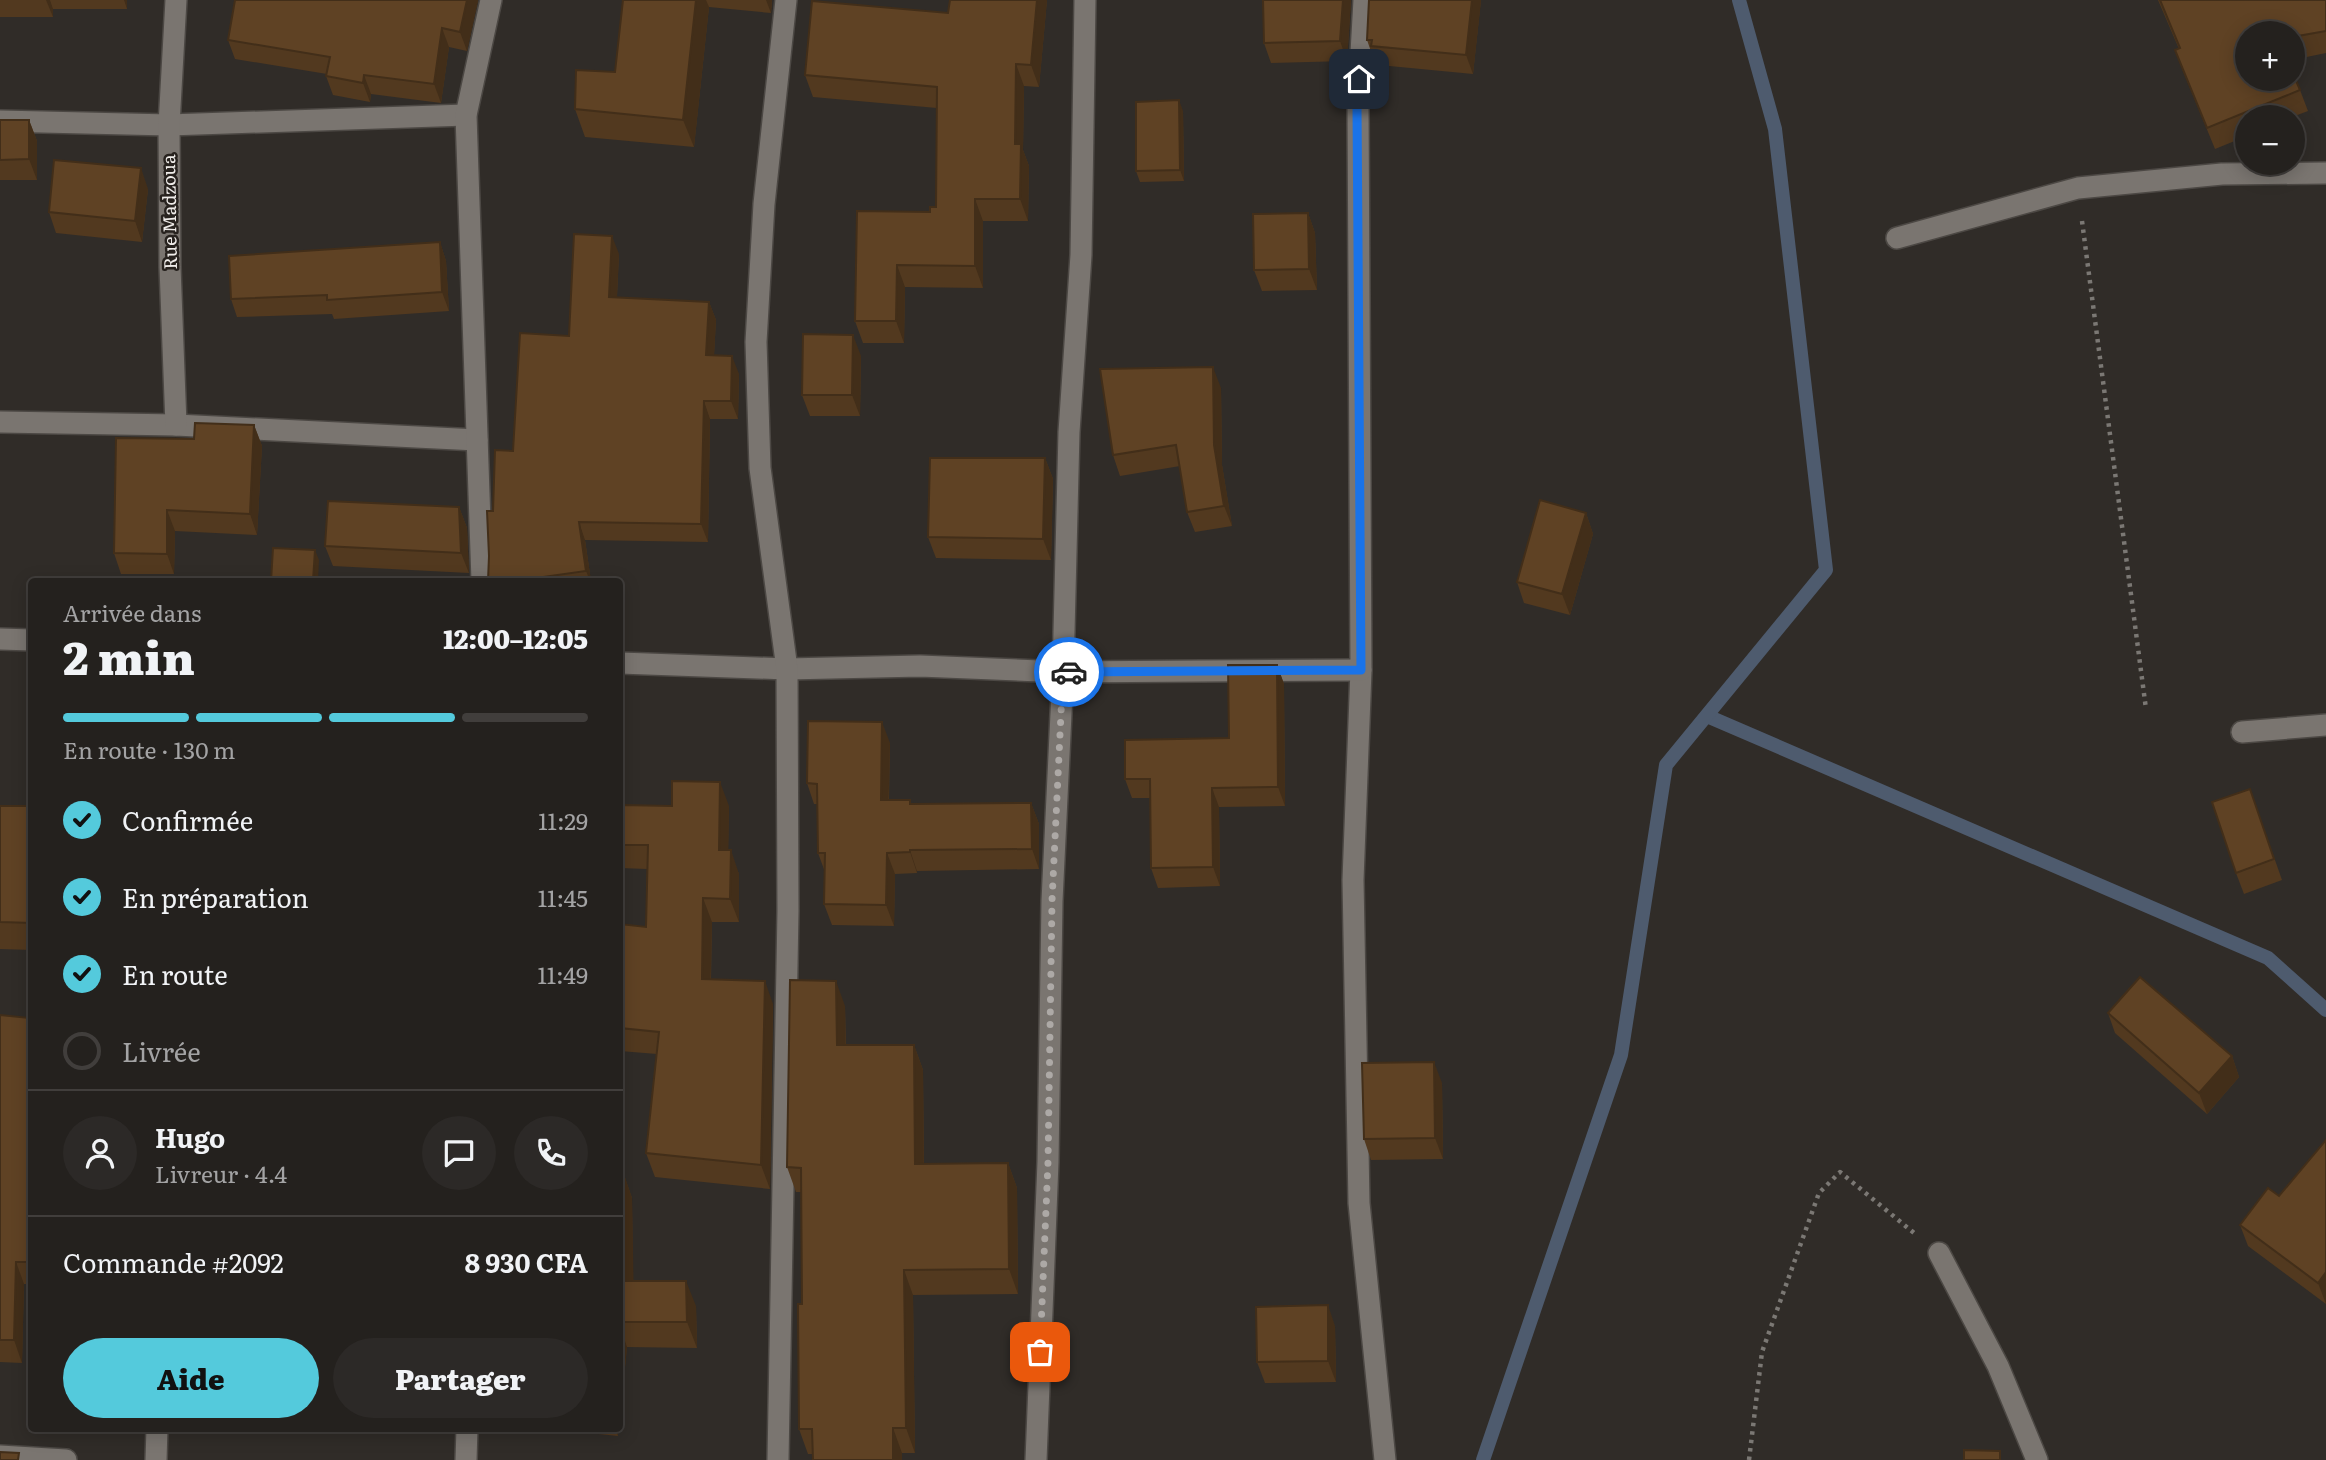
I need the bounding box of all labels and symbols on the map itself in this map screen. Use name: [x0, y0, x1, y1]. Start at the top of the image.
pin: [1329, 49, 1389, 109]
street label: Rue Madzoua: [154, 154, 183, 270]
courier: [1034, 637, 1104, 707]
pin: [1010, 1322, 1070, 1382]

